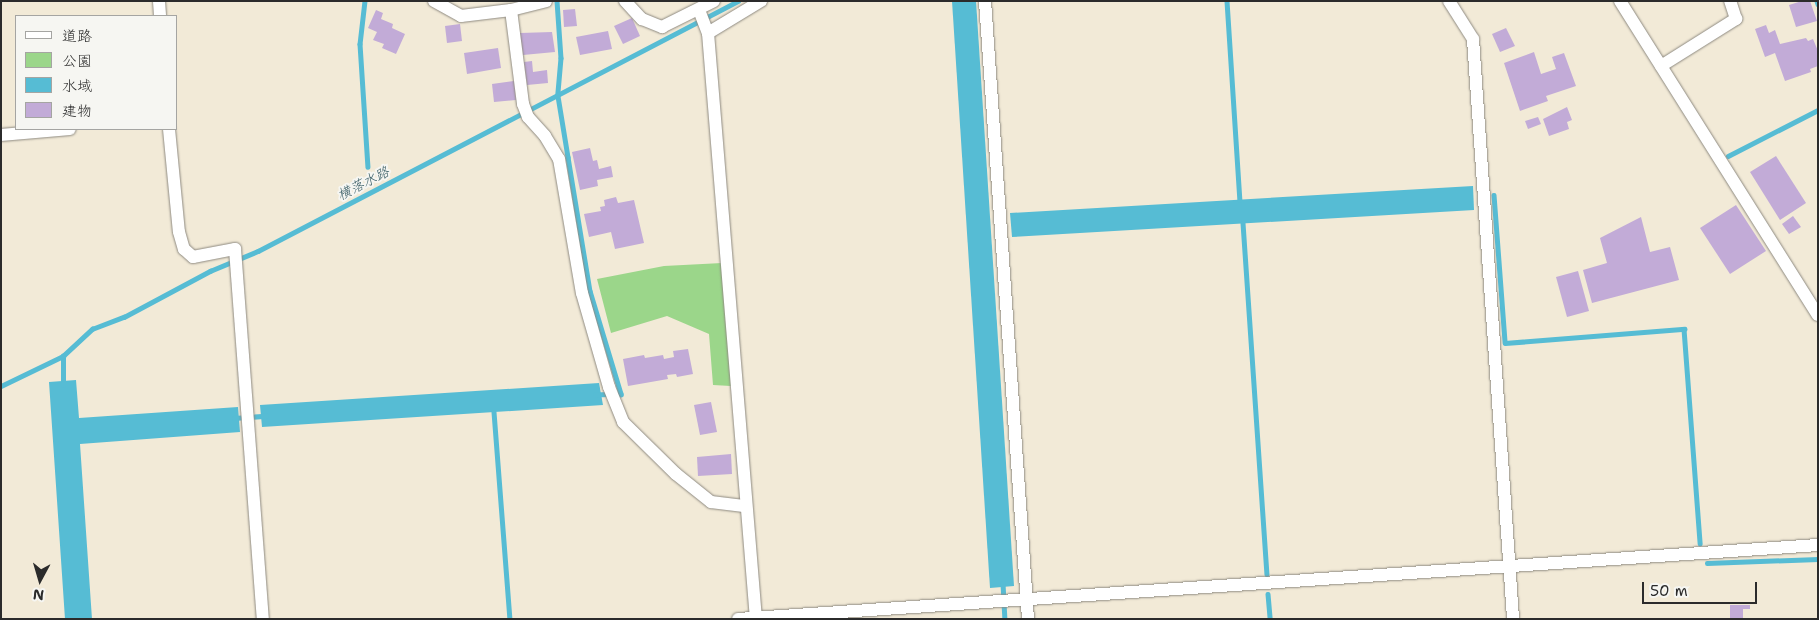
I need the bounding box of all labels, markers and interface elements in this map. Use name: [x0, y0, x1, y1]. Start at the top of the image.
legend: [15, 15, 178, 130]
text: 道路: [62, 26, 92, 46]
text: 公園: [62, 51, 92, 71]
text: 水域: [62, 76, 92, 96]
text: 建物: [62, 101, 92, 121]
water label: 横落水路: [334, 163, 392, 203]
north arrow: [15, 555, 65, 605]
scale bar: [1644, 572, 1759, 604]
text: 50 m: [1650, 581, 1688, 601]
text: N: [32, 585, 45, 604]

